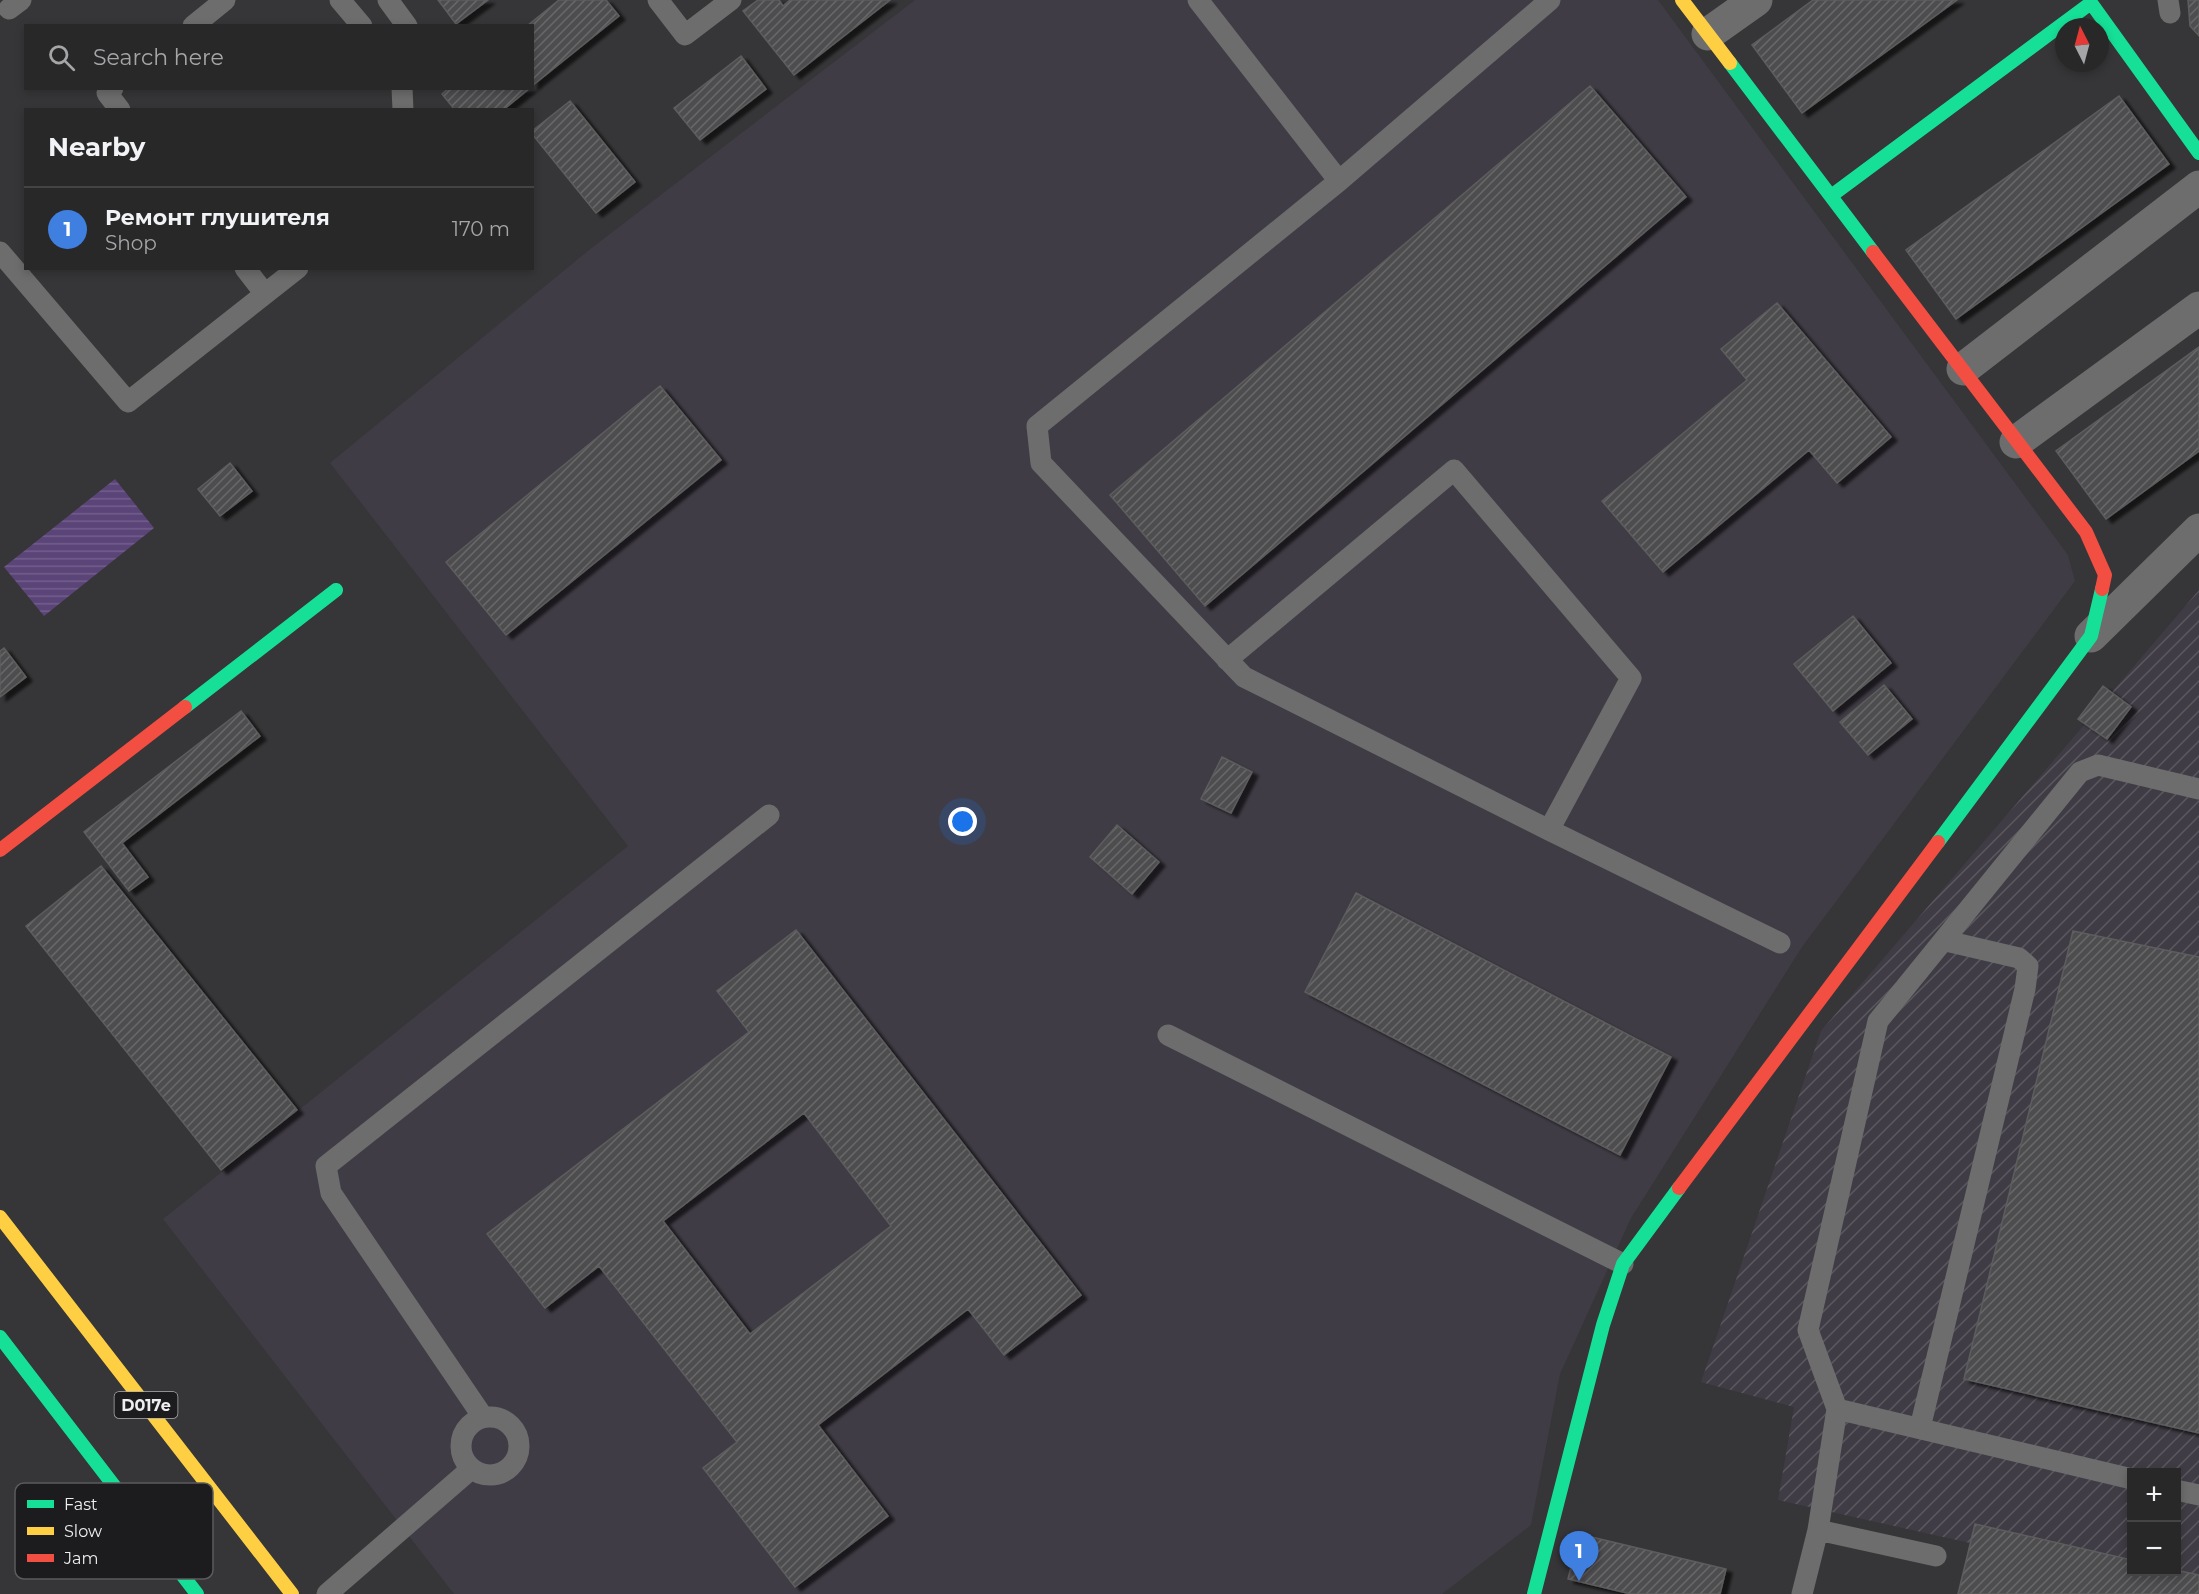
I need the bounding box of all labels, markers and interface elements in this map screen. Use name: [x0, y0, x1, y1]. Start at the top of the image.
north arrow: [2055, 18, 2109, 72]
search box: [24, 24, 534, 90]
icon: search: [45, 41, 78, 74]
text: Search here: [93, 44, 224, 71]
text: Nearby: [48, 131, 145, 163]
text: Ремонт глушителя: [105, 204, 330, 231]
text: 1: [64, 217, 71, 241]
text: 170 m: [452, 217, 510, 241]
text: Shop: [105, 231, 157, 255]
your location: [948, 807, 977, 836]
road number: D017e: [114, 1392, 178, 1418]
map controls: [2127, 1468, 2181, 1576]
button: +: [2127, 1468, 2181, 1522]
legend: [15, 1483, 213, 1579]
text: Fast: [64, 1495, 98, 1514]
text: Slow: [64, 1522, 102, 1541]
button: −: [2127, 1522, 2181, 1576]
pin: 1: [1560, 1532, 1598, 1581]
text: Jam: [63, 1549, 98, 1568]

